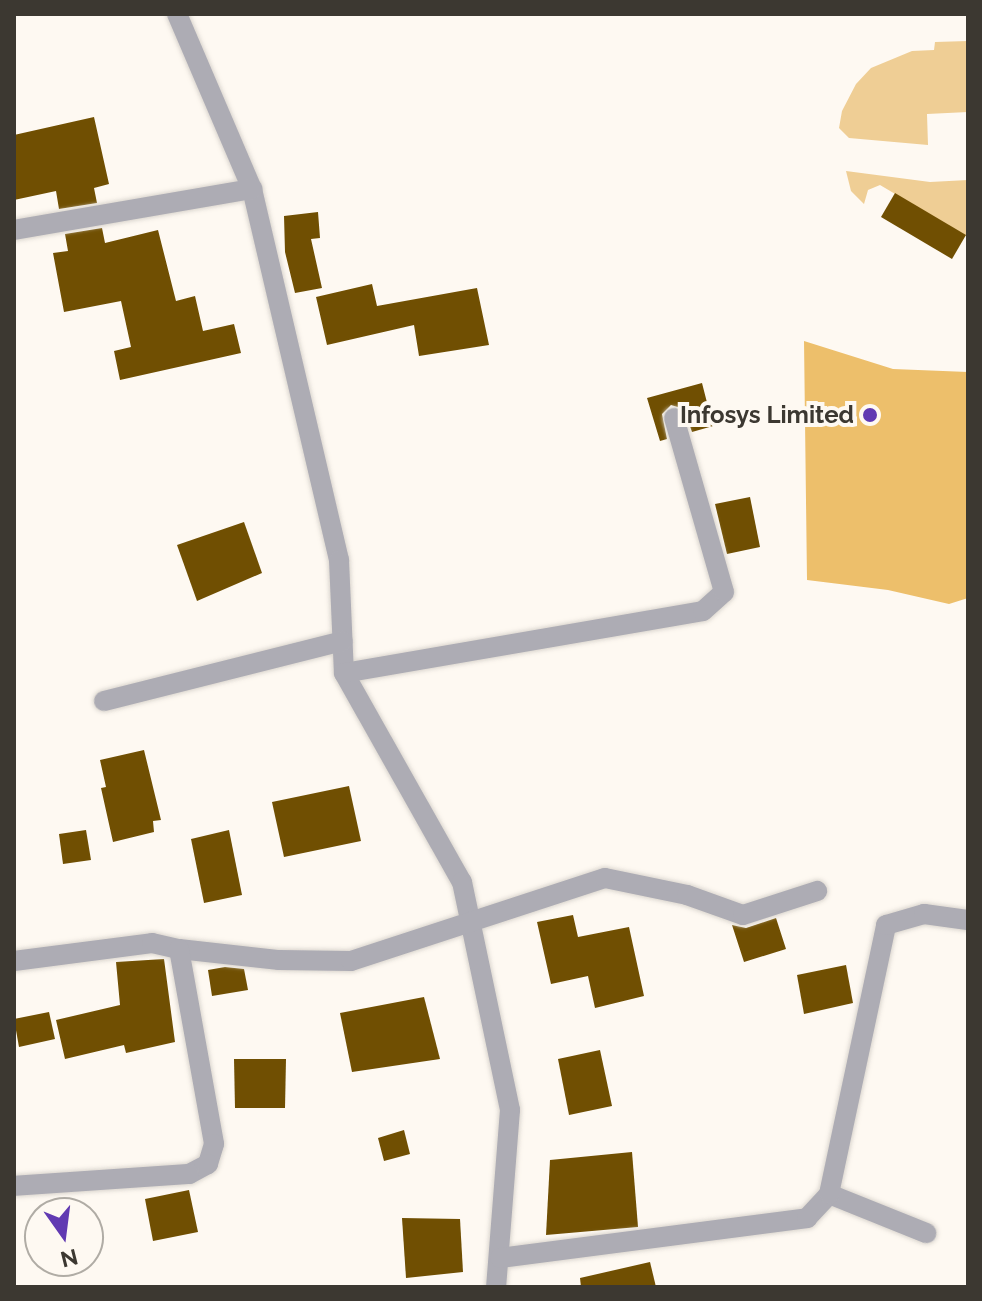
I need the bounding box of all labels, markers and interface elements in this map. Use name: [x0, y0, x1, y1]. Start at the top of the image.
place label: Infosys Limited: [680, 401, 854, 429]
marker: Infosys Limited: [861, 406, 879, 424]
north arrow: [24, 1197, 104, 1277]
text: N: [58, 1244, 81, 1273]

